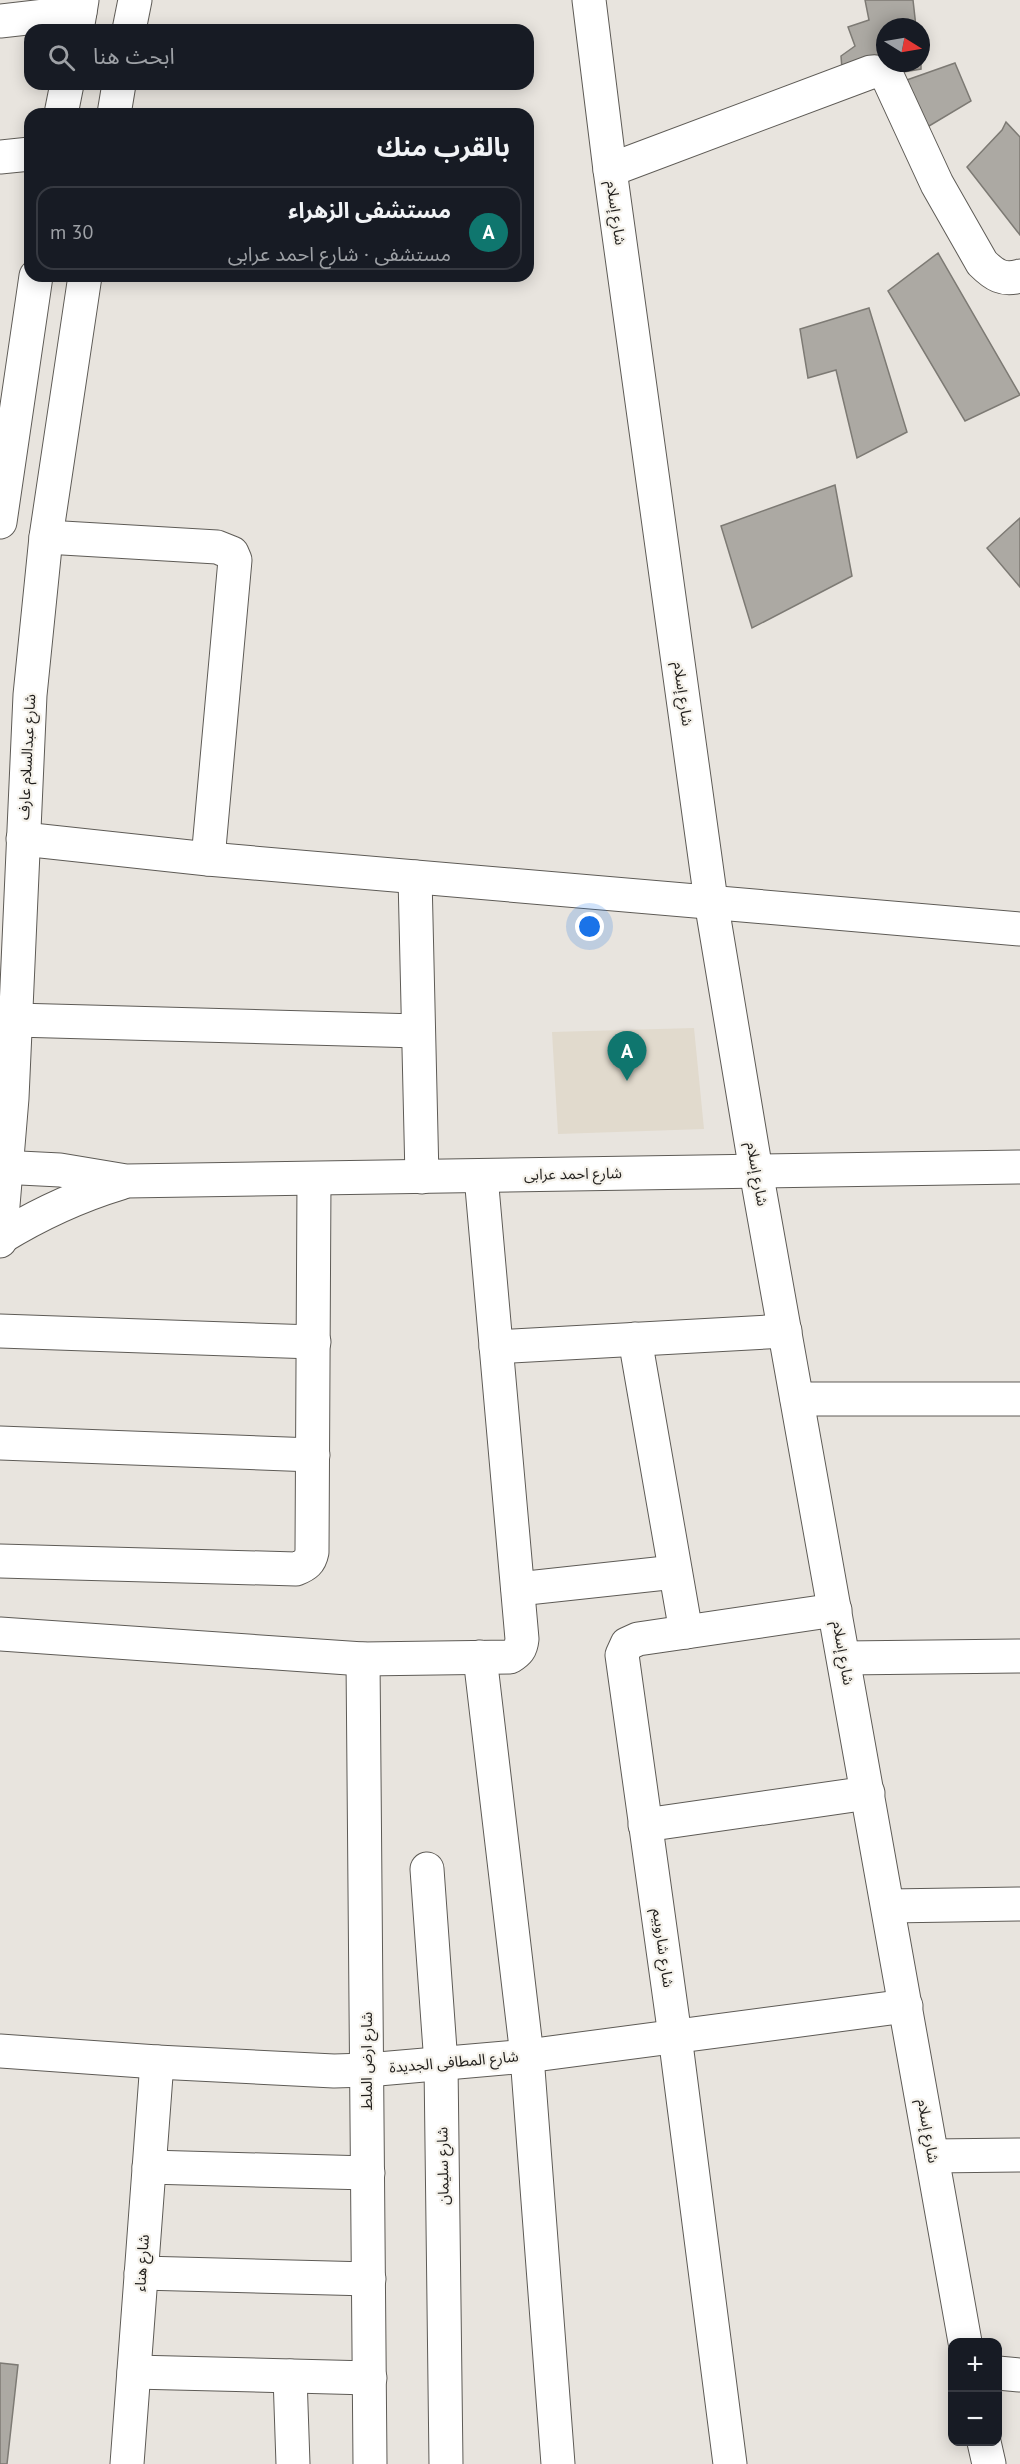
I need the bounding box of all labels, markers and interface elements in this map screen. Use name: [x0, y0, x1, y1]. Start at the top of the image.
north arrow: [876, 18, 930, 72]
search box: [24, 24, 534, 90]
icon: search: [45, 41, 78, 74]
text: ابحث هنا: [93, 42, 175, 70]
text: بالقرب منك: [377, 130, 510, 163]
street label: شارع إسلام: [600, 180, 630, 247]
text: مستشفى الزهراء: [288, 196, 451, 224]
text: 30 m: [50, 219, 93, 245]
text: A: [482, 219, 495, 245]
text: مستشفى · شارع احمد عرابى: [228, 241, 451, 267]
street label: شارع إسلام: [667, 661, 697, 728]
street label: شارع عبدالسلام عارف: [14, 693, 42, 821]
your location: [575, 912, 604, 941]
pin: A: [608, 1032, 646, 1081]
street label: شارع إسلام: [740, 1140, 773, 1208]
street label: شارع احمد عرابى: [524, 1163, 622, 1187]
street label: شارع إسلام: [826, 1619, 859, 1687]
street label: شارع شاروبيم: [646, 1907, 678, 1989]
street label: شارع ارض الملط: [357, 2011, 379, 2110]
street label: شارع المطافى الجديدة: [389, 2046, 520, 2080]
street label: شارع إسلام: [911, 2097, 944, 2165]
street label: شارع سليمان: [432, 2126, 456, 2205]
street label: شارع هناء: [130, 2233, 156, 2293]
map controls: [948, 2338, 1002, 2446]
button: +: [948, 2338, 1002, 2392]
button: −: [948, 2392, 1002, 2446]

